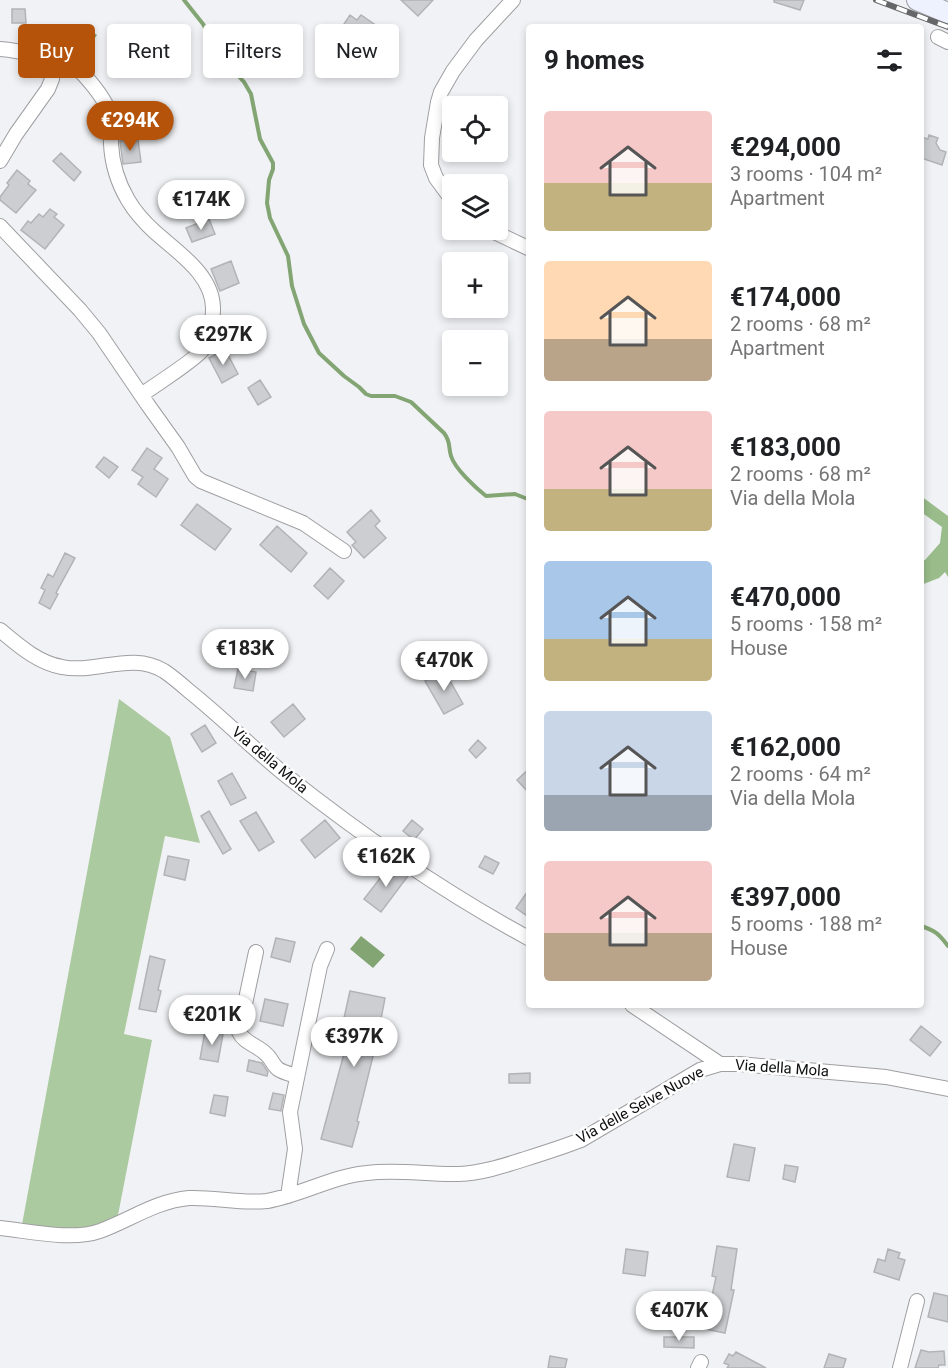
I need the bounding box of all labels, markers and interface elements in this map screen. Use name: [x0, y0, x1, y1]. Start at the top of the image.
chip: Buy: [18, 24, 95, 78]
chip: Rent: [107, 24, 191, 78]
chip: Filters: [203, 24, 303, 78]
chip: New: [315, 24, 399, 78]
icon: filters: [873, 44, 906, 77]
text: 9 homes: [544, 45, 645, 75]
map controls: [442, 96, 508, 396]
button: locate: [442, 96, 508, 162]
pin: €294K: [88, 101, 172, 152]
text: €294K: [101, 108, 159, 132]
text: €294,000: [730, 132, 841, 162]
icon: home: [592, 135, 664, 207]
text: 3 rooms · 104 m²: [730, 162, 882, 186]
button: layers: [442, 174, 508, 240]
pin: €174K: [159, 180, 243, 231]
text: Apartment: [730, 186, 825, 210]
text: €174K: [172, 187, 230, 211]
button: +: [442, 252, 508, 318]
text: €174,000: [730, 282, 841, 312]
icon: home: [592, 285, 664, 357]
text: 2 rooms · 68 m²: [730, 312, 871, 336]
pin: €297K: [181, 315, 265, 366]
text: €297K: [194, 322, 252, 346]
button: −: [442, 330, 508, 396]
text: Apartment: [730, 336, 825, 360]
text: €183,000: [730, 432, 841, 462]
icon: home: [592, 435, 664, 507]
text: 2 rooms · 68 m²: [730, 462, 871, 486]
text: Via della Mola: [730, 486, 856, 510]
text: €470,000: [730, 582, 841, 612]
icon: home: [592, 585, 664, 657]
text: 5 rooms · 158 m²: [730, 612, 882, 636]
pin: €183K: [203, 629, 287, 680]
text: €183K: [216, 636, 274, 660]
text: House: [730, 636, 788, 660]
pin: €470K: [402, 641, 486, 692]
text: €470K: [415, 648, 473, 672]
street label: Via della Mola: [228, 723, 312, 797]
text: €162,000: [730, 732, 841, 762]
icon: home: [592, 735, 664, 807]
text: 2 rooms · 64 m²: [730, 762, 871, 786]
text: Via della Mola: [730, 786, 856, 810]
pin: €162K: [344, 837, 428, 888]
text: €162K: [357, 844, 415, 868]
text: €397,000: [730, 882, 841, 912]
icon: home: [592, 885, 664, 957]
text: 5 rooms · 188 m²: [730, 912, 882, 936]
text: House: [730, 936, 788, 960]
pin: €201K: [170, 995, 254, 1046]
text: €201K: [183, 1002, 241, 1026]
pin: €397K: [312, 1017, 396, 1068]
text: €397K: [325, 1024, 383, 1048]
street label: Via della Mola: [734, 1056, 830, 1080]
street label: Via delle Selve Nuove: [573, 1063, 707, 1147]
pin: €407K: [637, 1291, 721, 1342]
text: €407K: [650, 1298, 708, 1322]

